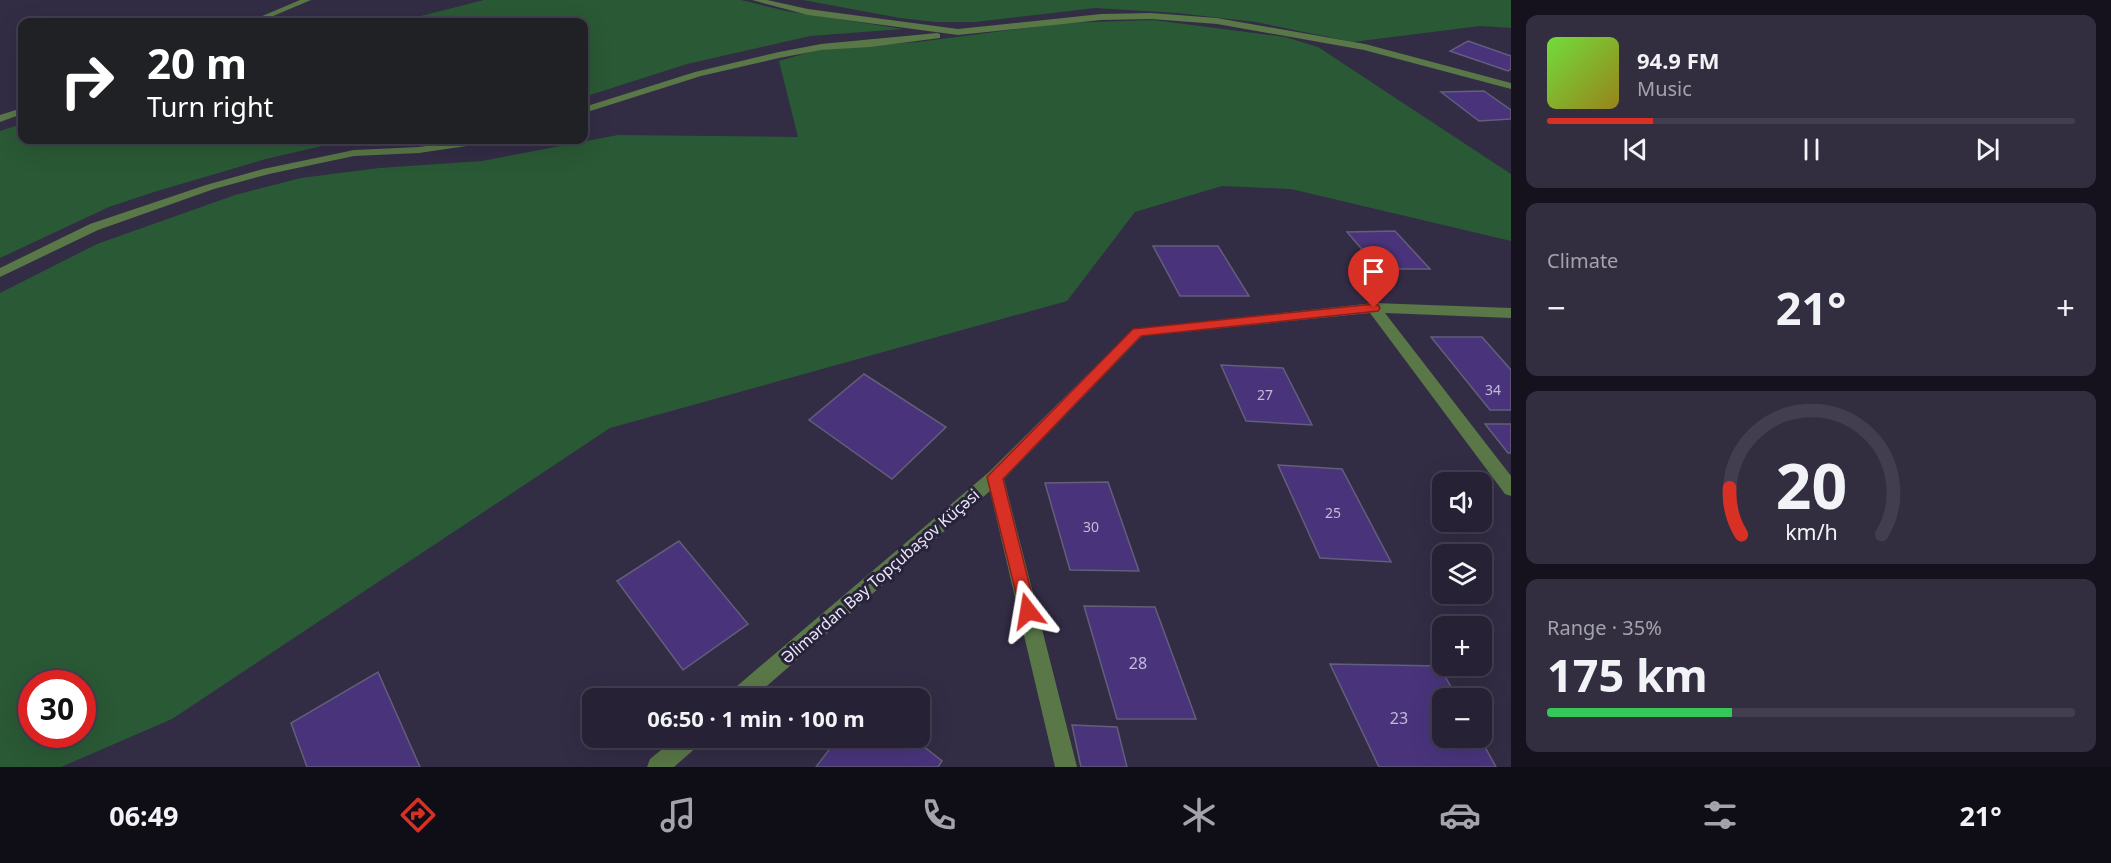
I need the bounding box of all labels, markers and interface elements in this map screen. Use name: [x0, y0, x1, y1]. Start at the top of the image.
text: 20 m: [147, 34, 247, 91]
icon: right: [48, 42, 126, 120]
text: 94.9 FM: [1637, 45, 1719, 75]
text: Music: [1637, 75, 1692, 102]
text: Turn right: [147, 88, 273, 125]
icon: previous: [1619, 133, 1652, 166]
icon: pause: [1795, 133, 1828, 166]
icon: next: [1971, 133, 2004, 166]
pin: [1348, 246, 1399, 308]
text: Climate: [1547, 247, 1618, 274]
icon: arrive: [1357, 255, 1390, 288]
text: 21°: [1776, 277, 1846, 338]
text: −: [1547, 285, 1566, 330]
text: +: [2056, 285, 2075, 330]
house number: 34: [1485, 380, 1501, 399]
house number: 27: [1257, 385, 1273, 404]
text: 20: [1775, 442, 1847, 527]
map controls: [1432, 472, 1492, 748]
button: sound: [1432, 472, 1492, 532]
street label: Əlimərdan Bəy Topçubaşov Küçəsi: [776, 484, 984, 668]
house number: 25: [1325, 503, 1341, 522]
house number: 30: [1083, 517, 1099, 536]
text: km/h: [1785, 517, 1837, 546]
button: layers: [1432, 544, 1492, 604]
position arrow: [996, 579, 1060, 643]
text: Range · 35%: [1547, 614, 1662, 641]
button: +: [1432, 616, 1492, 676]
text: 175 km: [1547, 644, 1708, 705]
house number: 28: [1129, 652, 1147, 674]
speed limit sign: 30: [18, 670, 96, 748]
button: −: [1432, 688, 1492, 748]
text: 06:50 · 1 min · 100 m: [647, 703, 865, 733]
house number: 23: [1390, 707, 1408, 729]
icon: directions: [397, 794, 439, 836]
icon: music: [657, 794, 699, 836]
icon: phone: [918, 794, 960, 836]
icon: climate: [1178, 794, 1220, 836]
icon: car: [1439, 794, 1481, 836]
icon: filters: [1699, 794, 1741, 836]
text: 06:49: [109, 797, 179, 834]
text: 21°: [1959, 797, 2002, 834]

